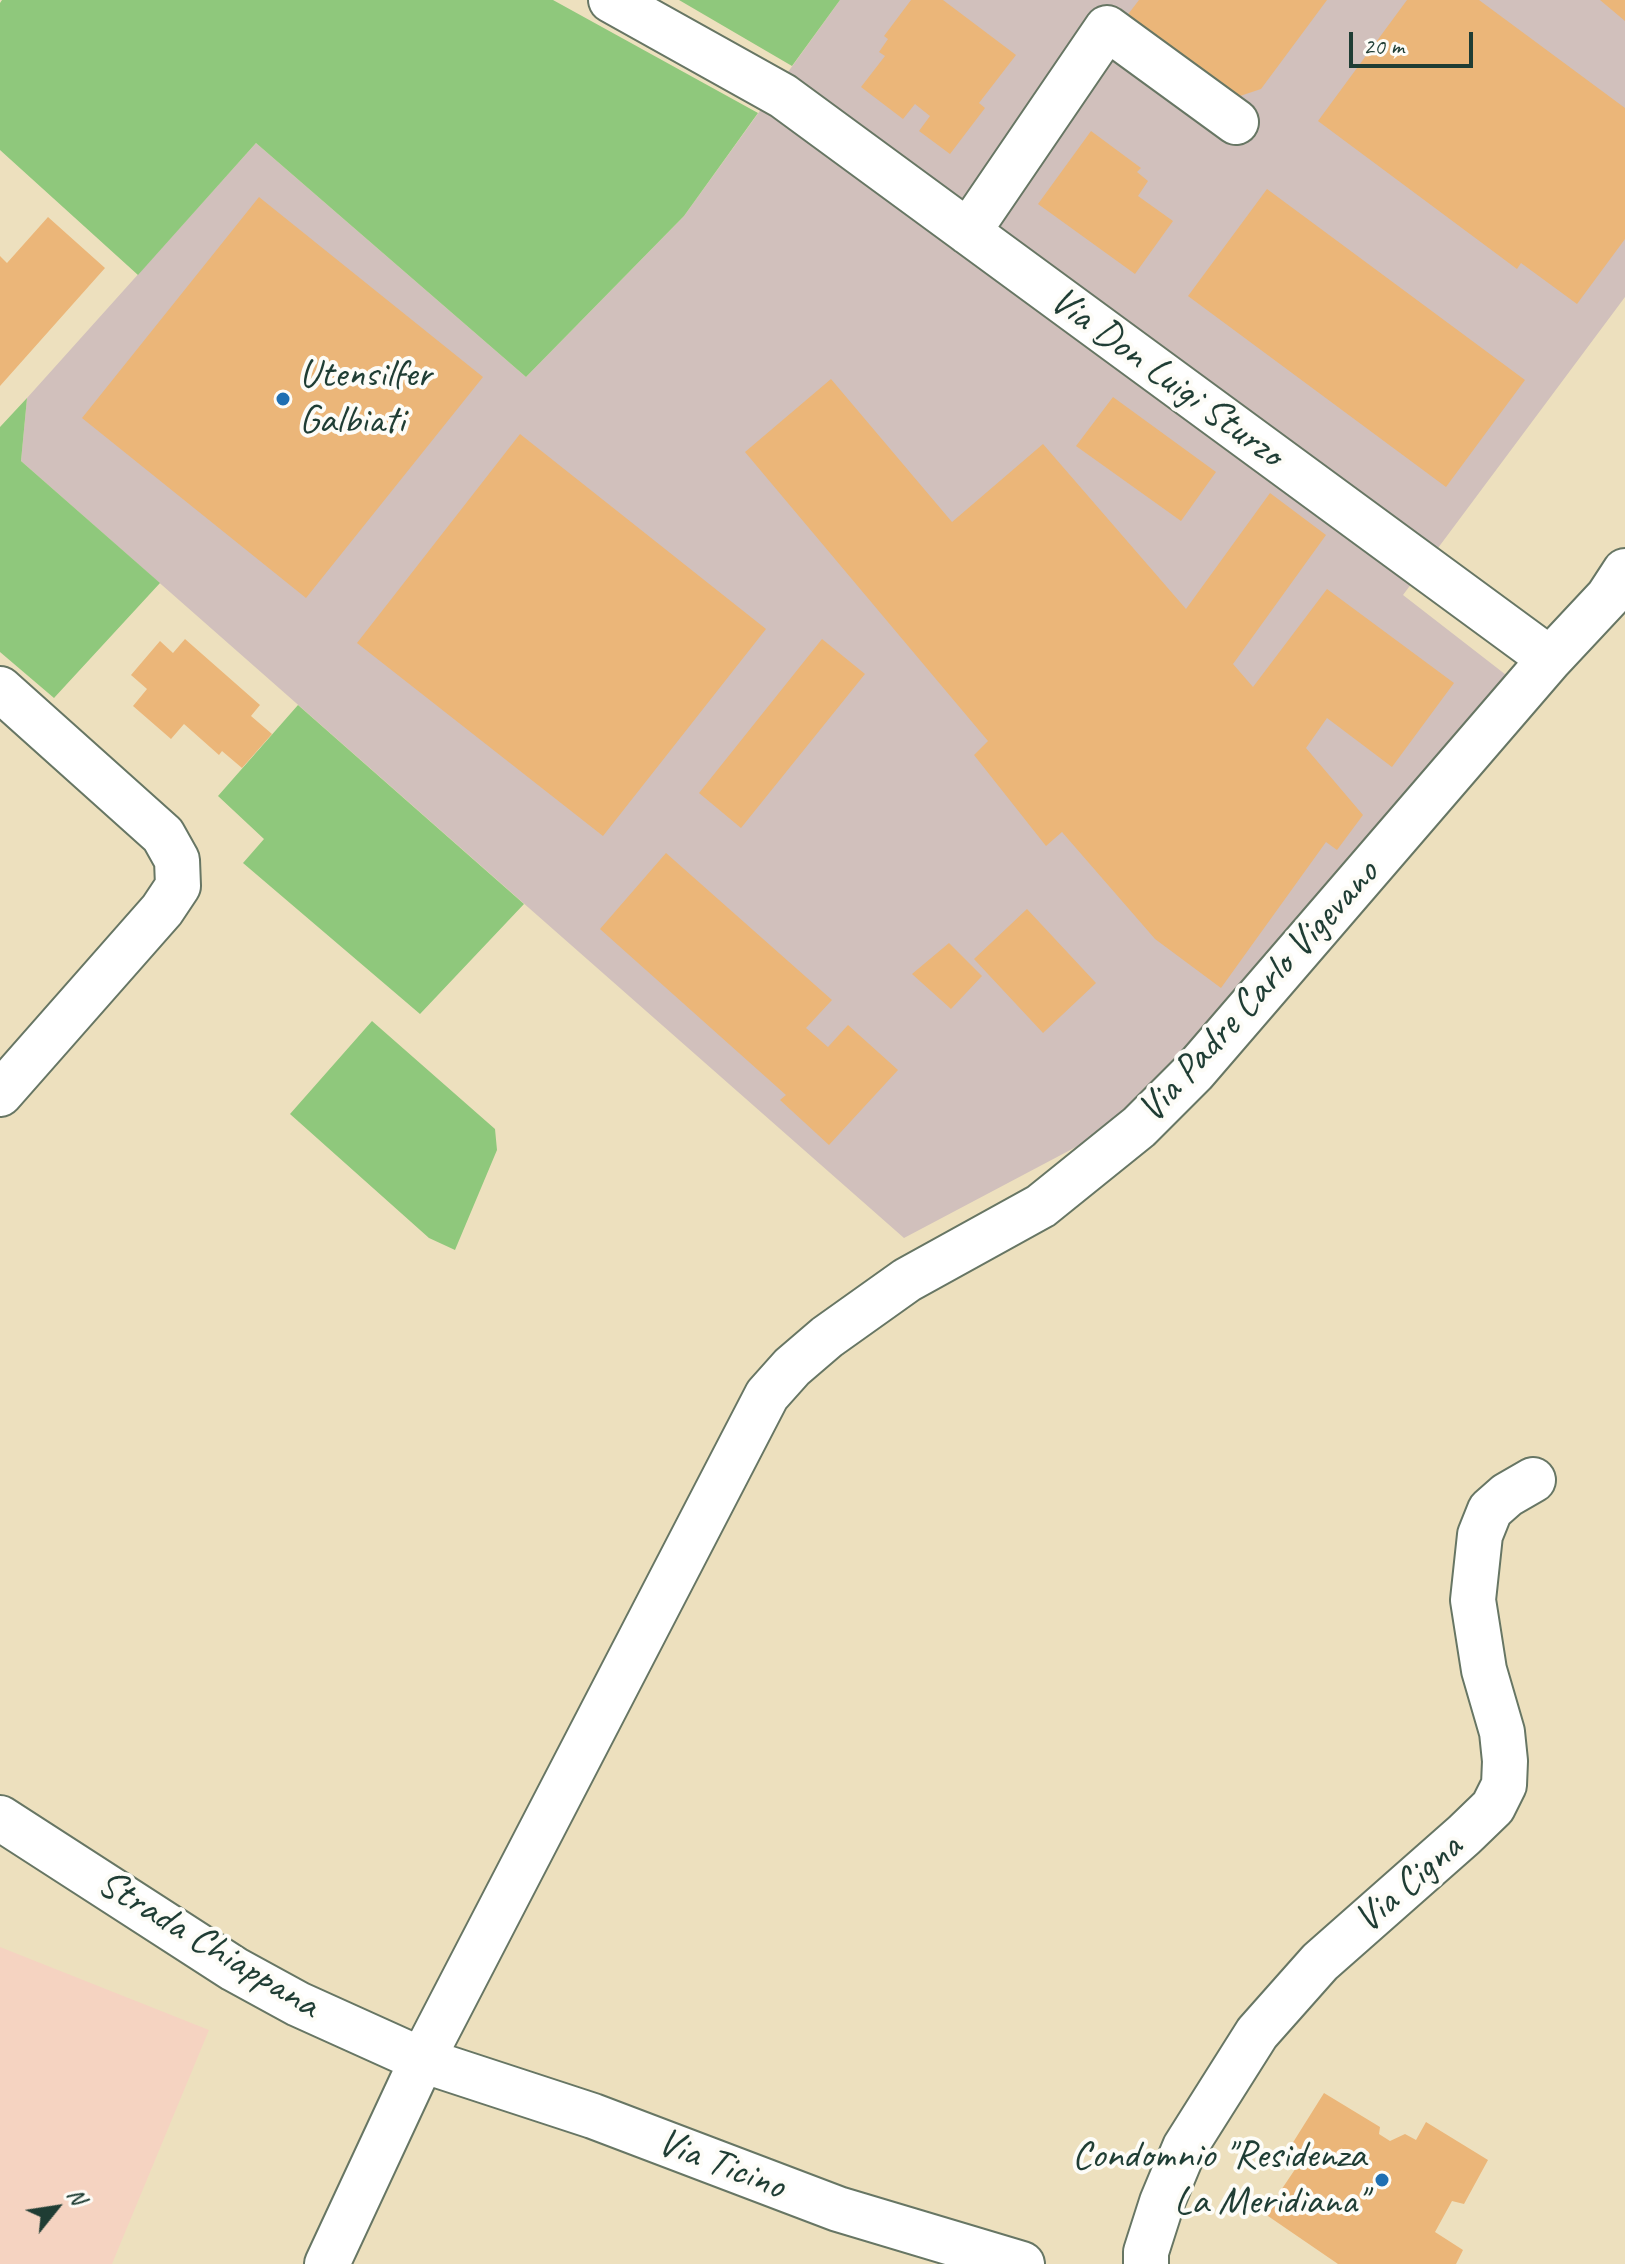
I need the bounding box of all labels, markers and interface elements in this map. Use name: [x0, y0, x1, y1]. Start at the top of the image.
scale bar: [1353, 16, 1477, 66]
text: 20 m: [1363, 31, 1404, 61]
street label: Via Don Luigi Sturzo: [1040, 277, 1292, 479]
place label: Utensilfer Galbiati: [299, 352, 431, 446]
marker: Utensilfer Galbiati: [274, 390, 292, 408]
street label: Via Padre Carlo Vigevano: [1128, 851, 1390, 1133]
street label: Via Cigna: [1345, 1824, 1473, 1944]
street label: Strada Chiappana: [89, 1860, 327, 2030]
street label: Via Ticino: [651, 2119, 791, 2211]
place label: Condomnio "Residenza La Meridiana": [1072, 2133, 1366, 2227]
north arrow: [16, 2168, 96, 2248]
marker: Condomnio "Residenza La Meridiana": [1373, 2171, 1391, 2189]
text: N: [61, 2183, 92, 2209]

